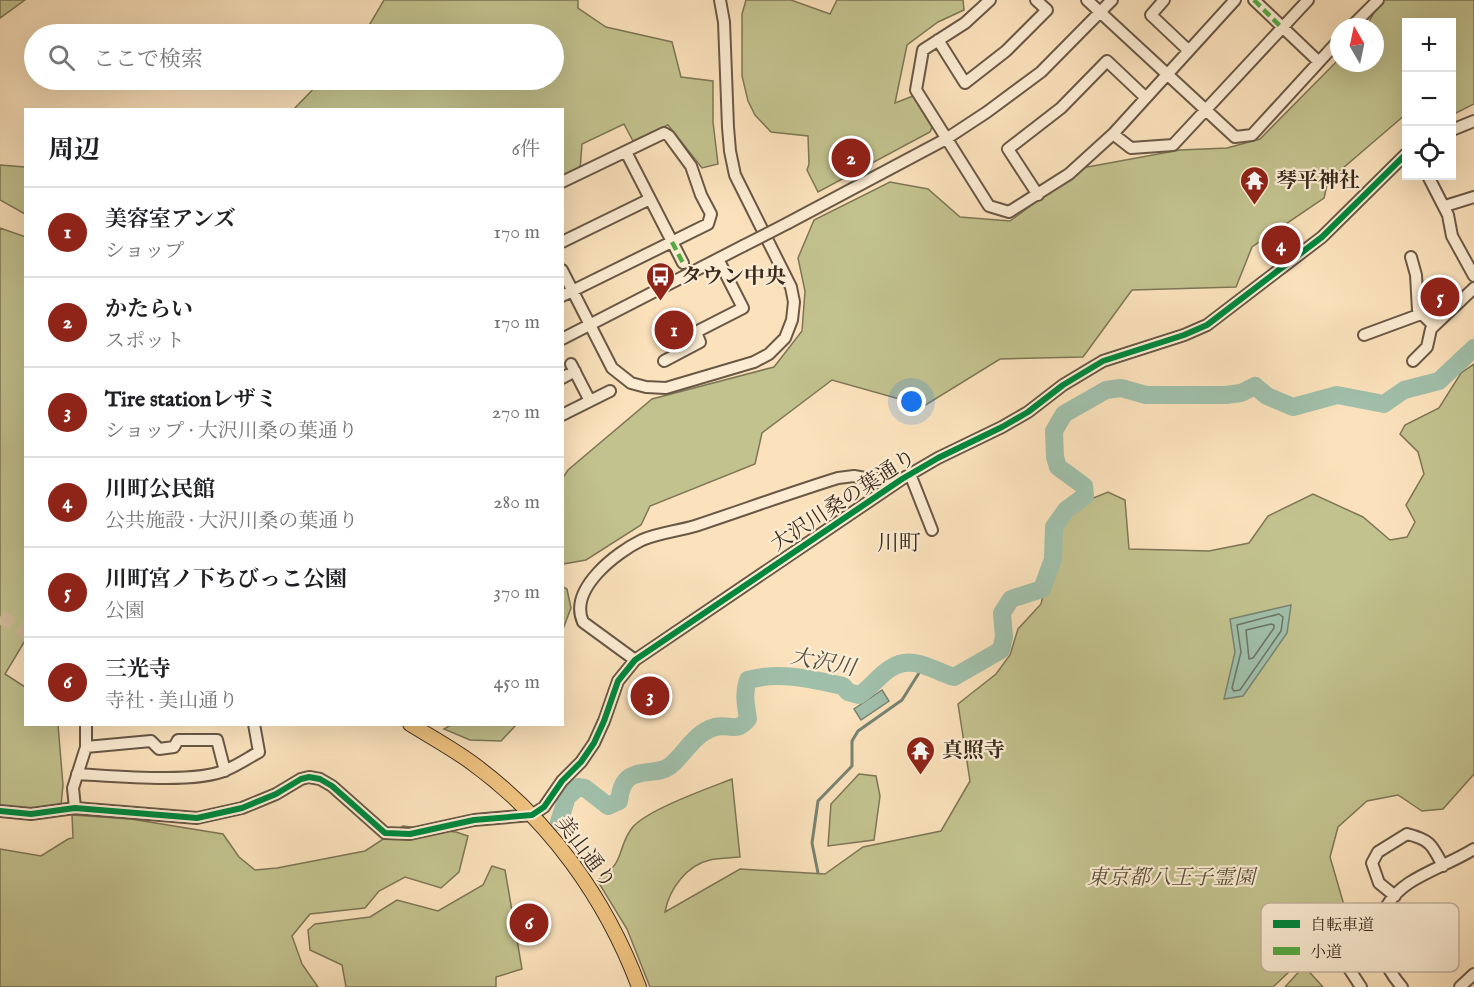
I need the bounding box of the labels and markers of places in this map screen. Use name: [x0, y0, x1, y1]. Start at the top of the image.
pin: 2: [832, 136, 870, 180]
temple icon: 琴平神社: [1239, 164, 1271, 206]
place label: 琴平神社: [1276, 168, 1360, 195]
pin: 4: [1262, 222, 1300, 268]
bus stop icon: タウン中央: [644, 260, 676, 302]
place label: タウン中央: [681, 264, 786, 291]
pin: 5: [1420, 274, 1460, 320]
pin: 1: [654, 308, 694, 352]
pin: 3: [630, 674, 670, 718]
temple icon: 真照寺: [905, 734, 937, 776]
place label: 真照寺: [942, 738, 1005, 765]
pin: 6: [510, 900, 548, 946]

